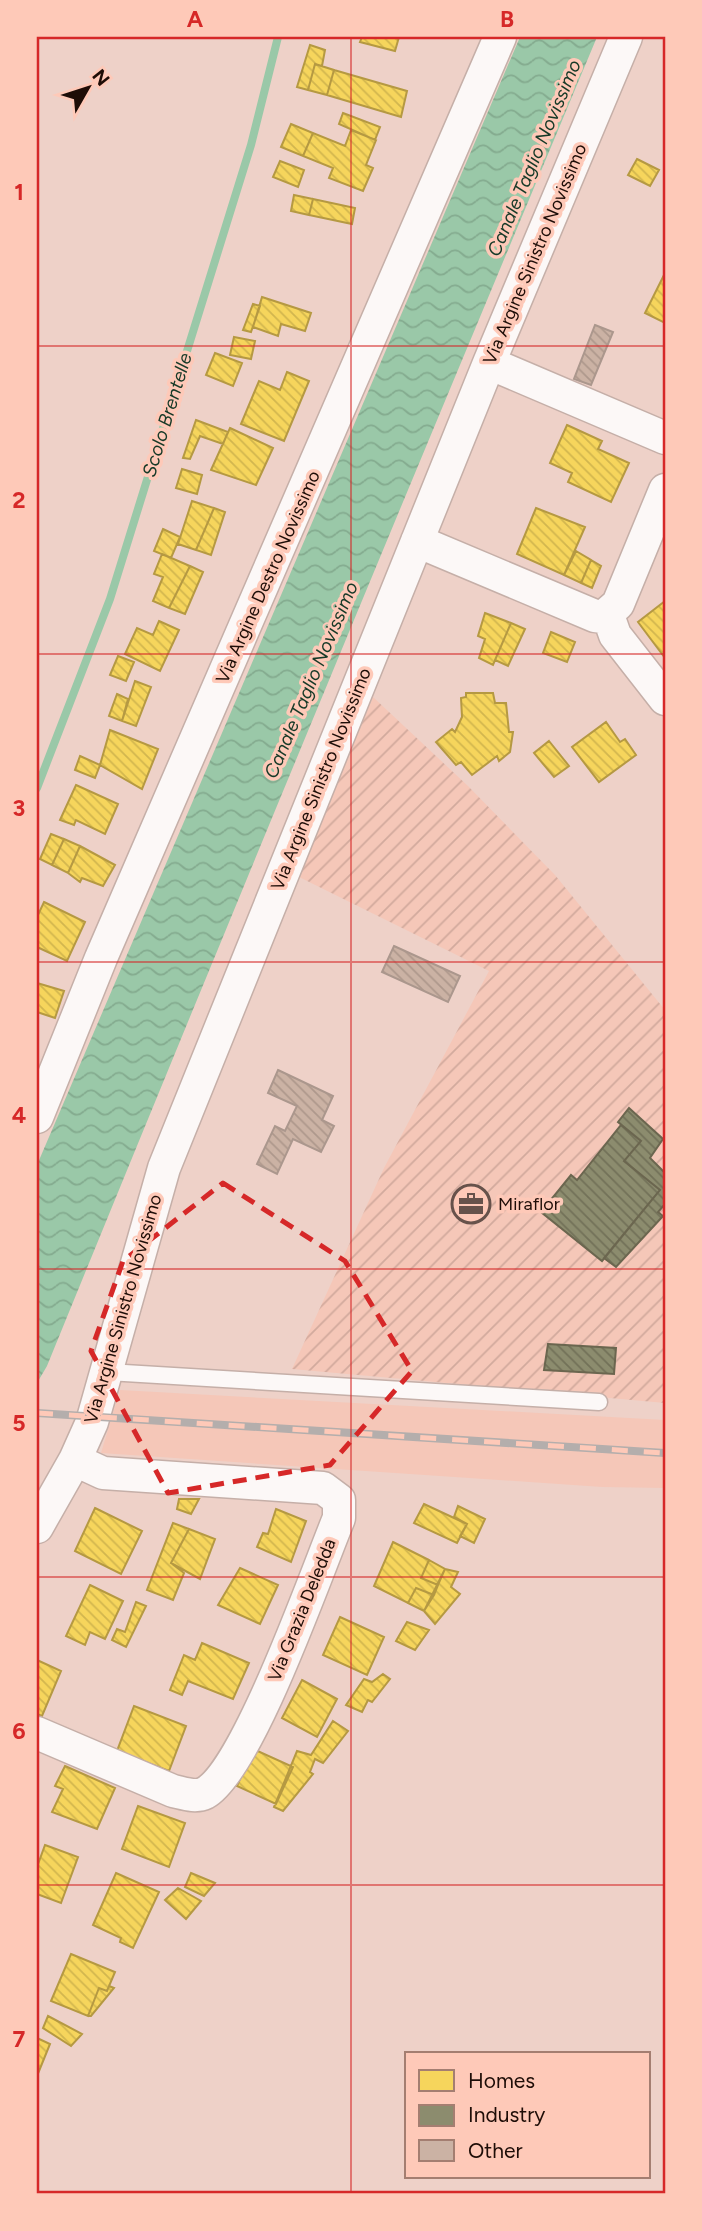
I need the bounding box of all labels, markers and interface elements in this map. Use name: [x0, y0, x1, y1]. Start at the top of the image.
text: A: [187, 5, 204, 33]
text: B: [500, 5, 514, 33]
north arrow: [52, 52, 122, 122]
water label: Canale Taglio Novissimo: [482, 56, 586, 260]
text: N: [87, 65, 114, 91]
street label: Via Argine Sinistro Novissimo: [478, 140, 592, 368]
text: 1: [14, 178, 24, 206]
water label: Scolo Brentelle: [137, 350, 197, 480]
street label: Via Argine Destro Novissimo: [211, 467, 325, 687]
text: 2: [12, 486, 26, 514]
water label: Canale Taglio Novissimo: [259, 578, 363, 782]
street label: Via Argine Sinistro Novissimo: [266, 665, 376, 893]
text: 3: [13, 794, 25, 822]
text: 4: [12, 1101, 26, 1129]
office icon: Miraflor: [450, 1183, 492, 1225]
street label: Via Argine Sinistro Novissimo: [80, 1192, 166, 1426]
place label: Miraflor: [498, 1193, 560, 1215]
text: 5: [12, 1409, 26, 1437]
street label: Via Grazia Deledda: [263, 1535, 341, 1685]
text: 6: [12, 1717, 26, 1745]
text: 7: [13, 2025, 26, 2053]
legend: [405, 2052, 650, 2178]
text: Homes: [468, 2068, 535, 2093]
text: Industry: [468, 2102, 545, 2127]
text: Other: [468, 2138, 523, 2163]

